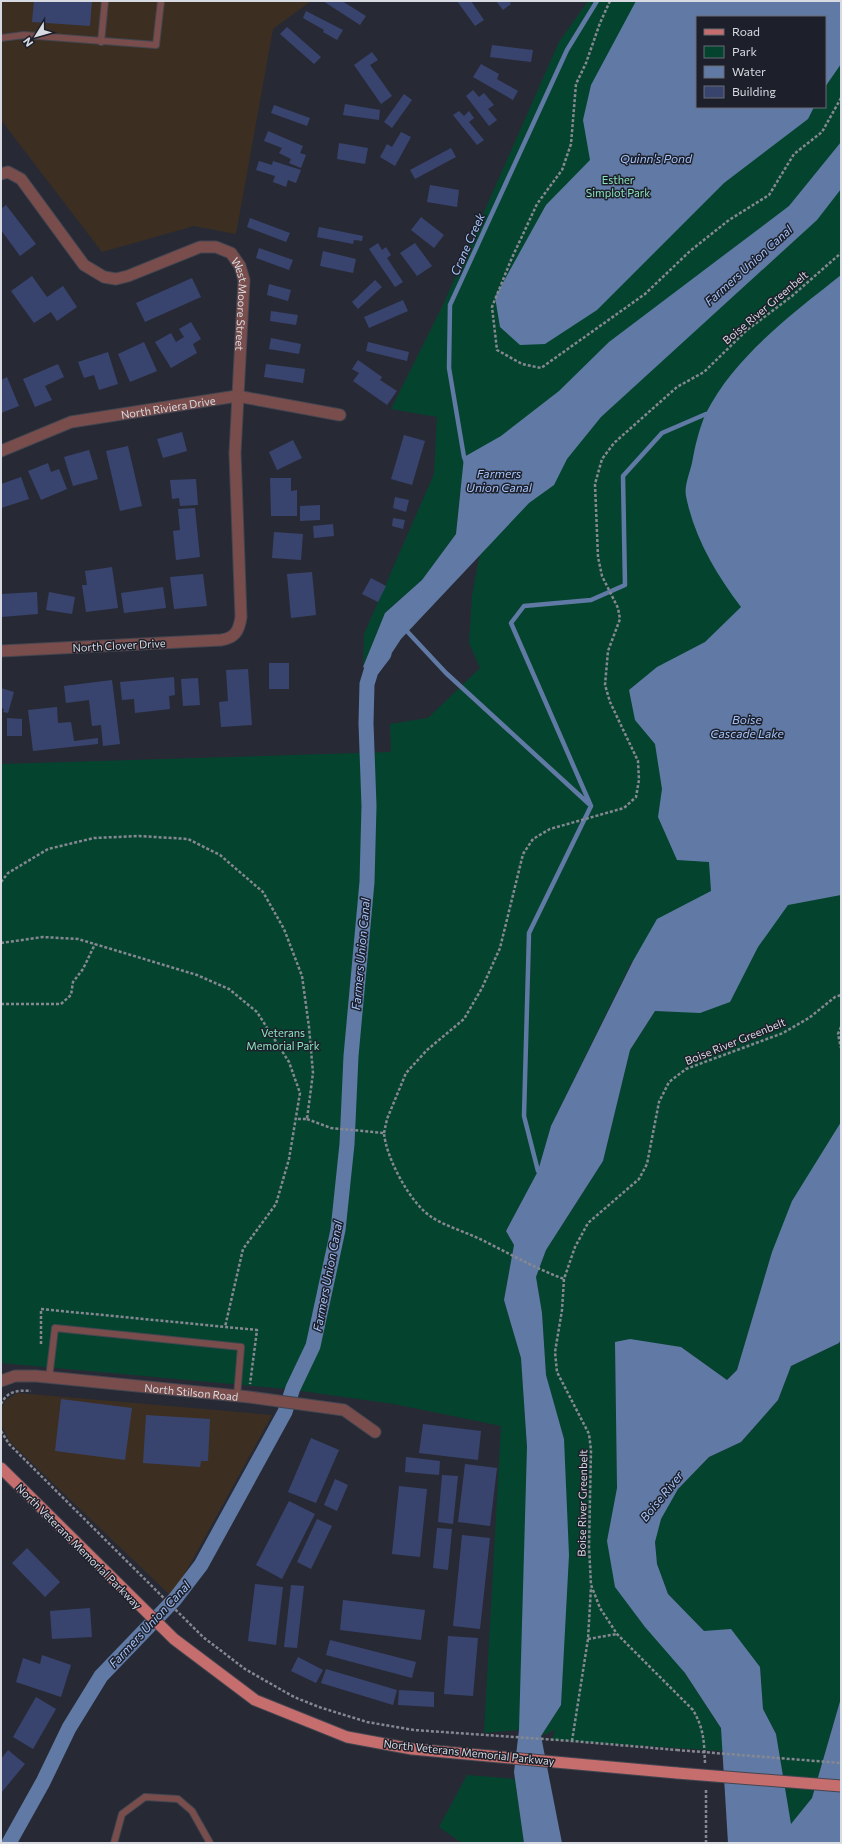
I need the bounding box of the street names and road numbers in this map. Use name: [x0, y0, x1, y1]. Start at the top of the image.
street label: West Moore Street: [229, 254, 251, 351]
street label: Boise River Greenbelt: [720, 267, 811, 346]
street label: North Riviera Drive: [120, 393, 216, 421]
street label: North Clover Drive: [72, 636, 166, 654]
street label: Boise River Greenbelt: [683, 1015, 788, 1067]
street label: North Stilson Road: [144, 1380, 239, 1402]
street label: Boise River Greenbelt: [575, 1449, 589, 1557]
street label: North Veterans Memorial Parkway: [14, 1481, 145, 1612]
street label: North Veterans Memorial Parkway: [383, 1737, 555, 1767]

